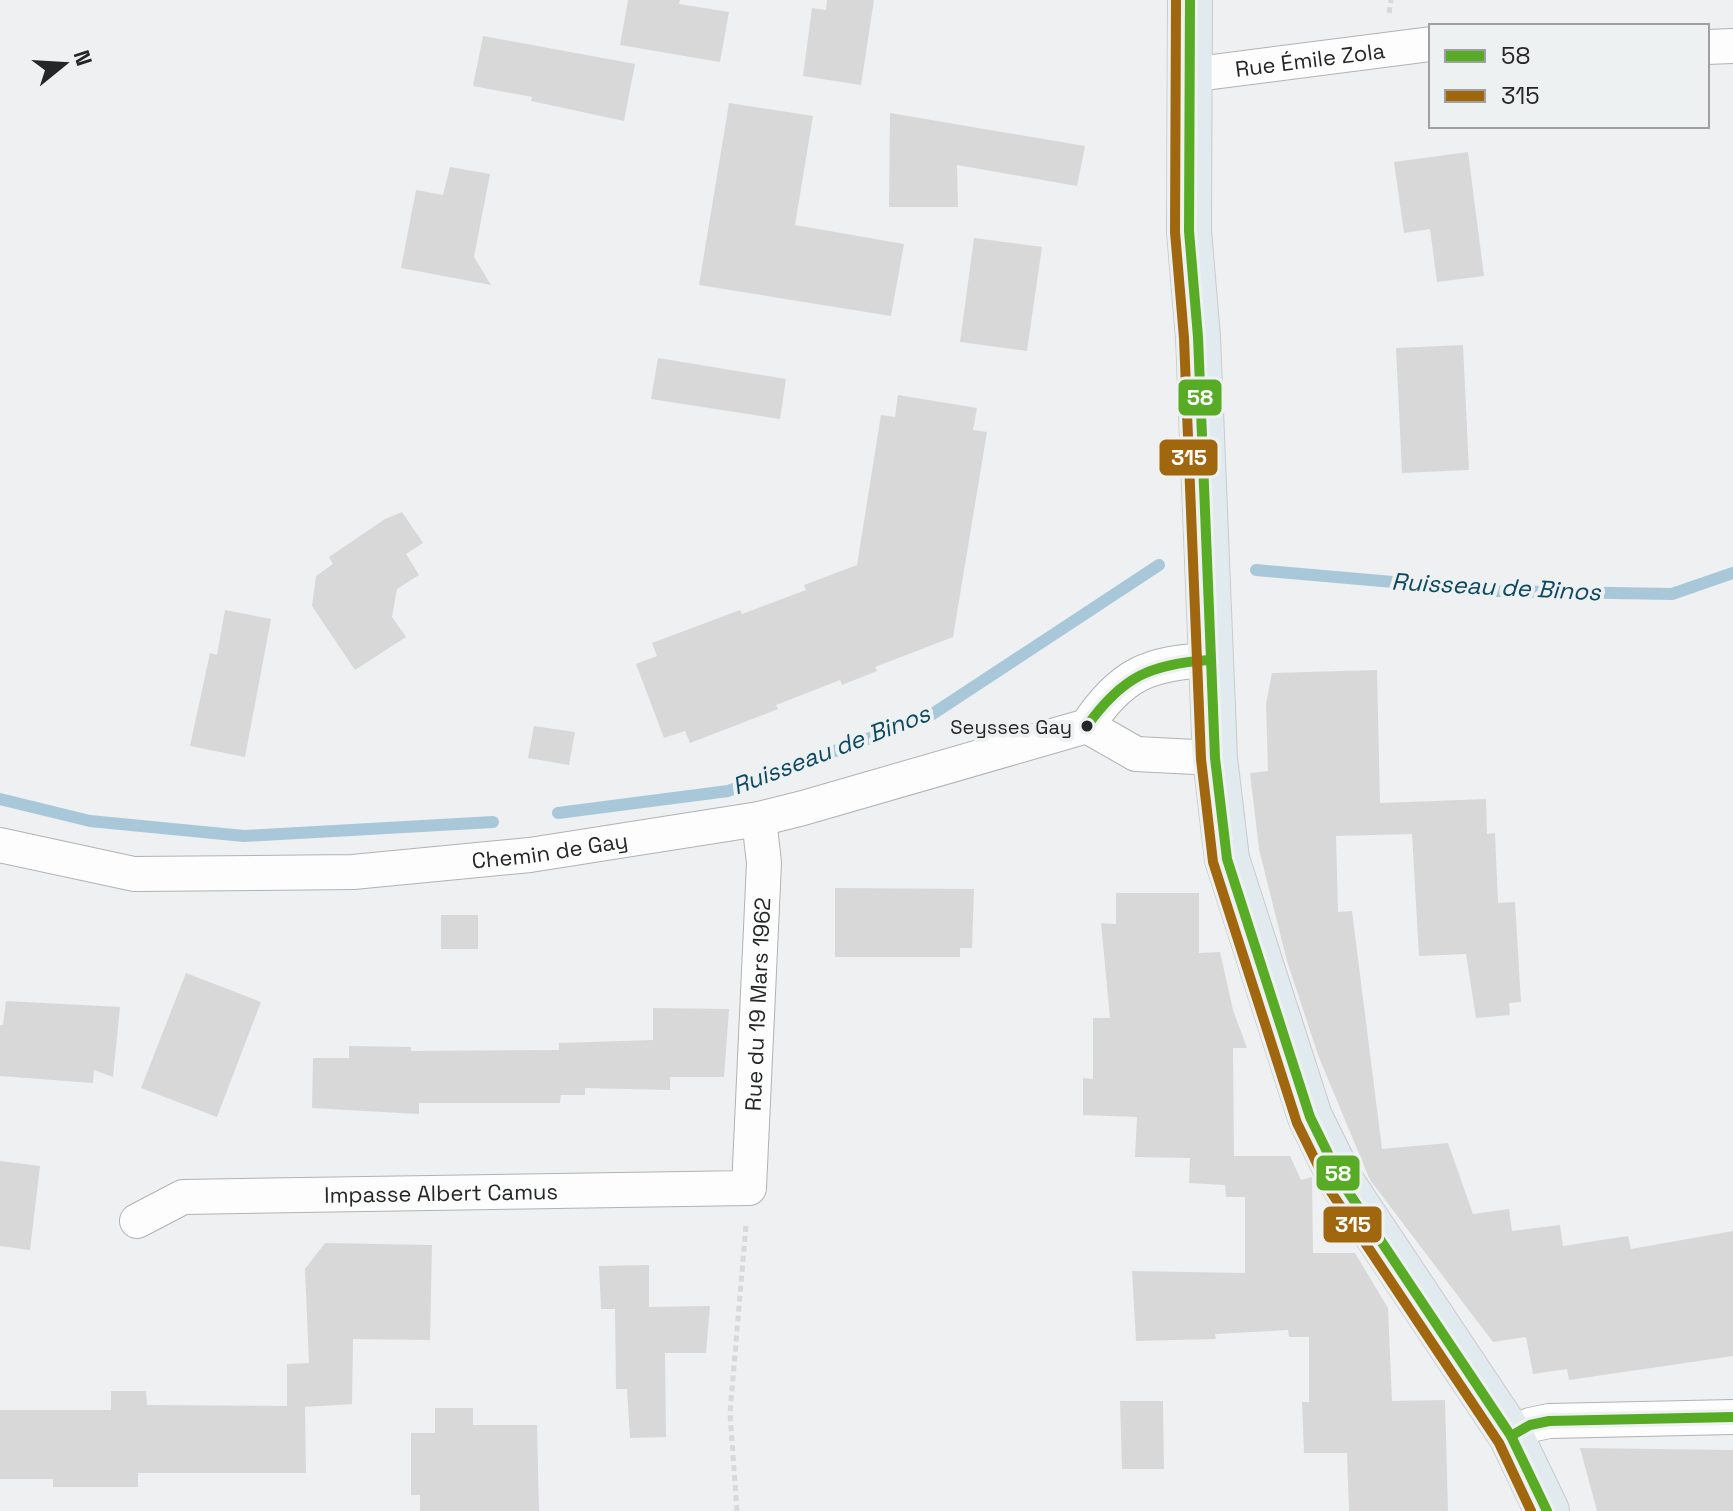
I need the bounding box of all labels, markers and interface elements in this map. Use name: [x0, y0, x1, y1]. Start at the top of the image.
north arrow: [24, 24, 104, 104]
legend: [1429, 24, 1709, 128]
street label: Rue Émile Zola: [1233, 36, 1387, 83]
text: 58: [1501, 40, 1530, 71]
text: N: [67, 46, 99, 69]
text: 315: [1501, 80, 1540, 111]
line badge: 58: [1177, 378, 1223, 417]
text: 58: [1187, 383, 1213, 411]
line badge: 315: [1158, 438, 1219, 477]
text: 315: [1171, 443, 1207, 471]
water label: Ruisseau de Binos: [1391, 566, 1603, 608]
water label: Ruisseau de Binos: [728, 697, 935, 802]
place label: Seysses Gay: [950, 714, 1072, 740]
marker: Seysses Gay: [1079, 718, 1095, 734]
street label: Chemin de Gay: [470, 826, 630, 875]
street label: Rue du 19 Mars 1962: [739, 897, 776, 1112]
line badge: 58: [1315, 1154, 1361, 1192]
text: 58: [1325, 1159, 1351, 1187]
street label: Impasse Albert Camus: [324, 1177, 558, 1209]
line badge: 315: [1322, 1205, 1383, 1244]
text: 315: [1335, 1210, 1371, 1238]

